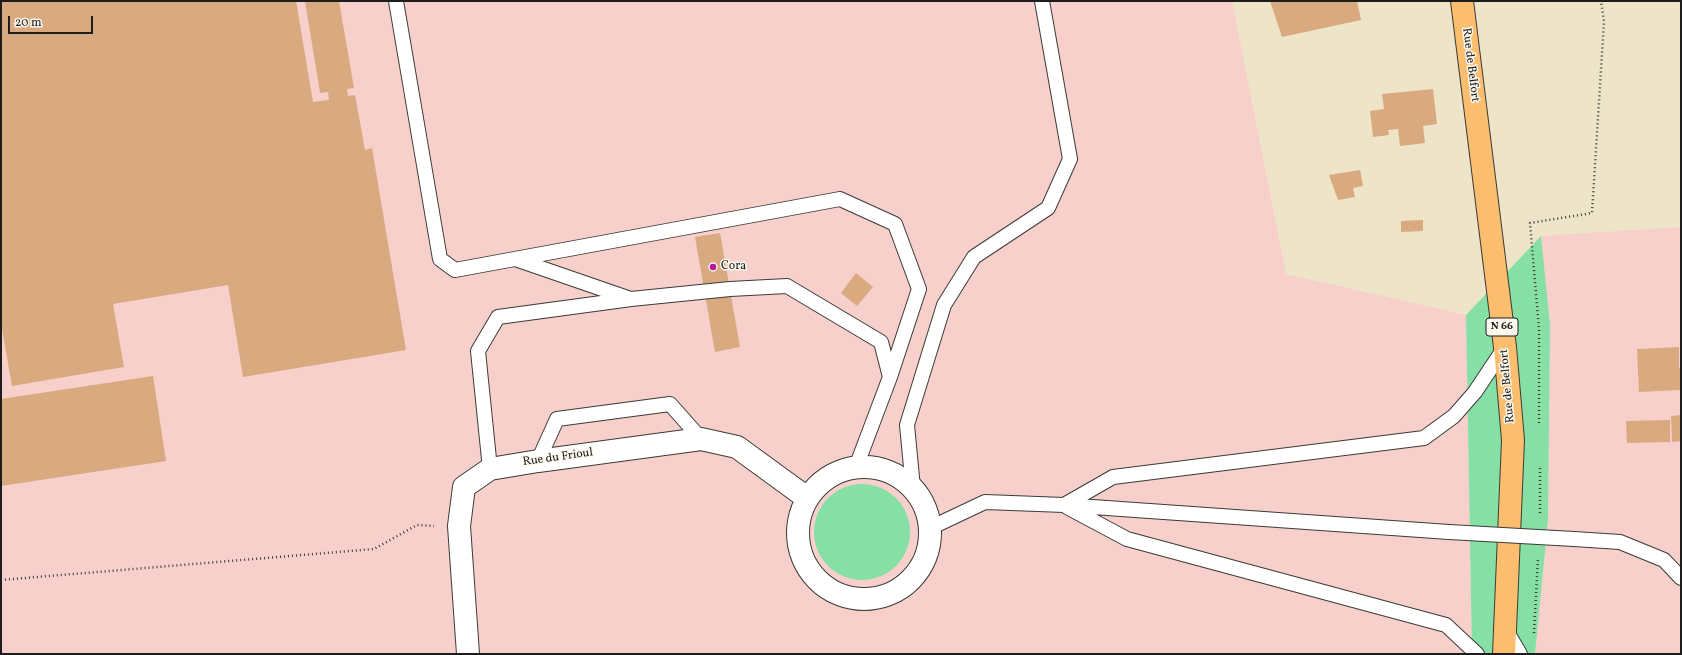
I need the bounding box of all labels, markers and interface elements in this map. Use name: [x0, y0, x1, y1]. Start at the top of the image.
scale bar: [10, 8, 95, 34]
text: 20 m: [15, 15, 42, 31]
street label: Rue de Belfort: [1458, 27, 1482, 103]
place label: Cora: [721, 260, 746, 274]
marker: Cora: [708, 262, 718, 272]
road number: N 66: [1486, 318, 1518, 336]
street label: Rue de Belfort: [1498, 348, 1518, 424]
street label: Rue du Frioul: [522, 446, 594, 470]

